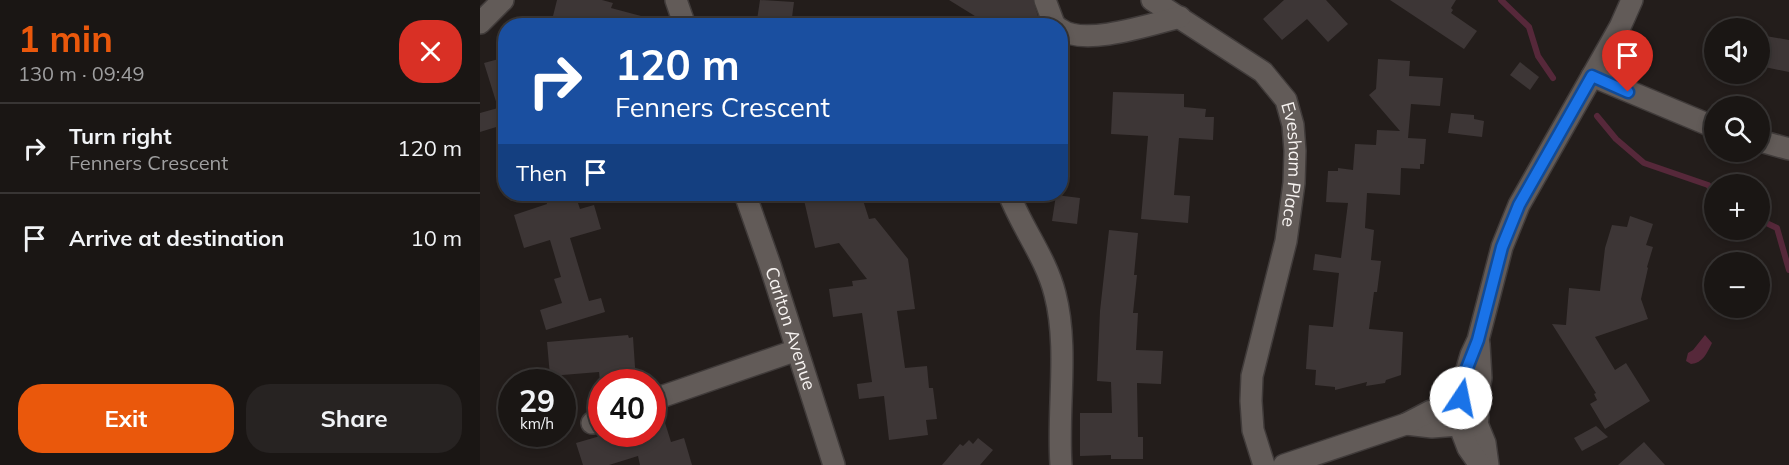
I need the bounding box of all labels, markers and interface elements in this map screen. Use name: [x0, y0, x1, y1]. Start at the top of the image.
text: 1 min: [18, 16, 113, 61]
map controls: [1704, 18, 1770, 318]
button: sound: [1704, 18, 1770, 84]
button: close: [399, 20, 462, 83]
pin: [1602, 30, 1653, 92]
text: 120 m: [615, 38, 740, 91]
icon: arrive: [1611, 39, 1644, 72]
icon: right: [516, 42, 594, 120]
text: 130 m · 09:49: [18, 61, 144, 86]
text: Fenners Crescent: [615, 90, 830, 124]
button: search: [1704, 96, 1770, 162]
street label: Evesham Place: [1276, 99, 1307, 229]
text: Turn right: [69, 122, 172, 150]
icon: right: [18, 132, 51, 165]
text: 120 m: [397, 134, 462, 162]
text: Fenners Crescent: [69, 150, 228, 175]
icon: arrive: [579, 156, 612, 189]
text: Then: [516, 159, 567, 187]
button: +: [1704, 174, 1770, 240]
icon: arrive: [18, 222, 51, 255]
text: Arrive at destination: [69, 224, 284, 252]
text: 10 m: [411, 224, 462, 252]
button: −: [1704, 252, 1770, 318]
street label: Carlton Avenue: [760, 264, 821, 393]
position arrow: [1429, 366, 1493, 430]
speed limit sign: 40: [588, 369, 666, 447]
text: 29: [519, 382, 555, 420]
button: Exit: [18, 384, 234, 453]
button: Share: [246, 384, 462, 453]
text: km/h: [520, 414, 554, 433]

